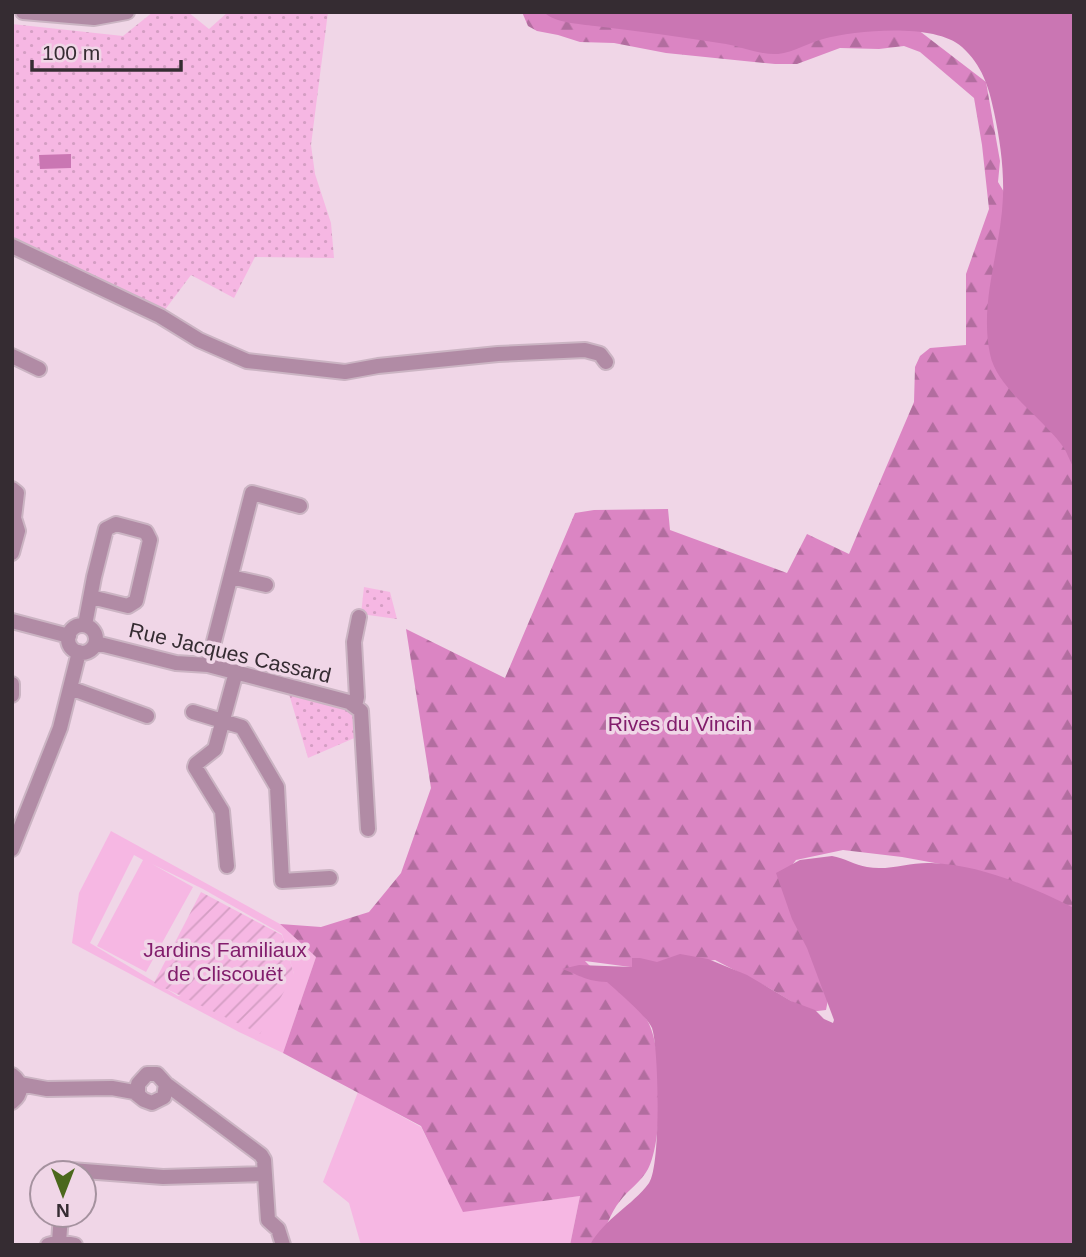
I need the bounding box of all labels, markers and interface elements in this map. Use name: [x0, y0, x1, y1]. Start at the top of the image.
scale bar: [32, 28, 180, 72]
text: 100 m: [42, 41, 100, 64]
street label: Rue Jacques Cassard: [127, 618, 333, 687]
park label: Rives du Vincin: [608, 712, 752, 735]
park label: Jardins Familiaux de Cliscouët: [143, 938, 307, 985]
north arrow: [28, 1159, 98, 1229]
text: N: [56, 1200, 70, 1221]

